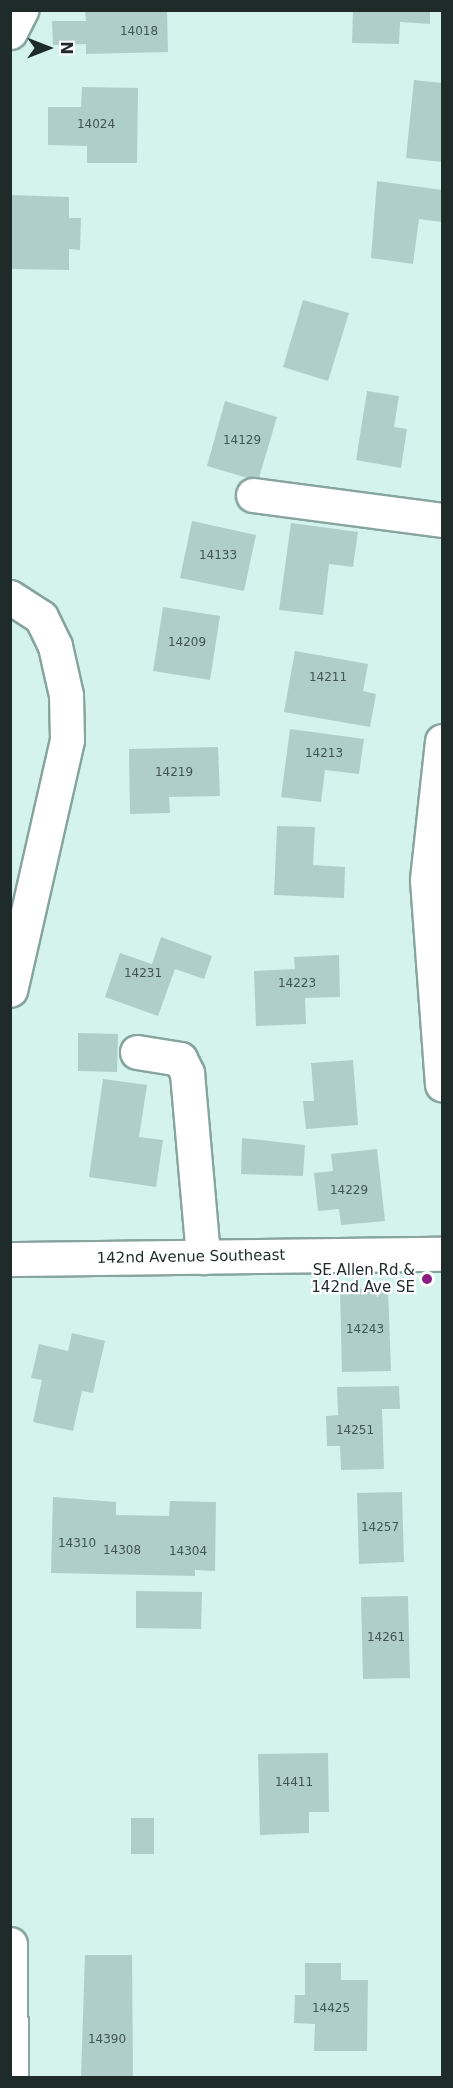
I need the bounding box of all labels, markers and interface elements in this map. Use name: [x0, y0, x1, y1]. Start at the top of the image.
north arrow: [18, 18, 78, 78]
house number: 14018: [120, 25, 158, 39]
text: N: [57, 41, 76, 55]
house number: 14024: [77, 118, 115, 132]
house number: 14129: [223, 434, 261, 448]
house number: 14133: [199, 549, 237, 563]
house number: 14209: [168, 636, 206, 650]
house number: 14211: [309, 671, 347, 685]
house number: 14213: [305, 747, 343, 761]
house number: 14219: [155, 766, 193, 780]
house number: 14231: [124, 967, 162, 981]
house number: 14223: [278, 977, 316, 991]
house number: 14229: [330, 1184, 368, 1198]
street label: 142nd Avenue Southeast: [97, 1246, 285, 1268]
place label: SE Allen Rd & 142nd Ave SE: [311, 1261, 415, 1296]
marker: SE Allen Rd & 142nd Ave SE: [420, 1272, 434, 1286]
house number: 14243: [346, 1323, 384, 1337]
house number: 14251: [336, 1424, 374, 1438]
house number: 14257: [361, 1521, 399, 1535]
house number: 14310: [58, 1537, 96, 1551]
house number: 14308: [103, 1544, 141, 1558]
house number: 14304: [169, 1545, 207, 1559]
house number: 14261: [367, 1631, 405, 1645]
house number: 14411: [275, 1776, 313, 1790]
house number: 14425: [312, 2002, 350, 2016]
house number: 14390: [88, 2033, 126, 2047]

